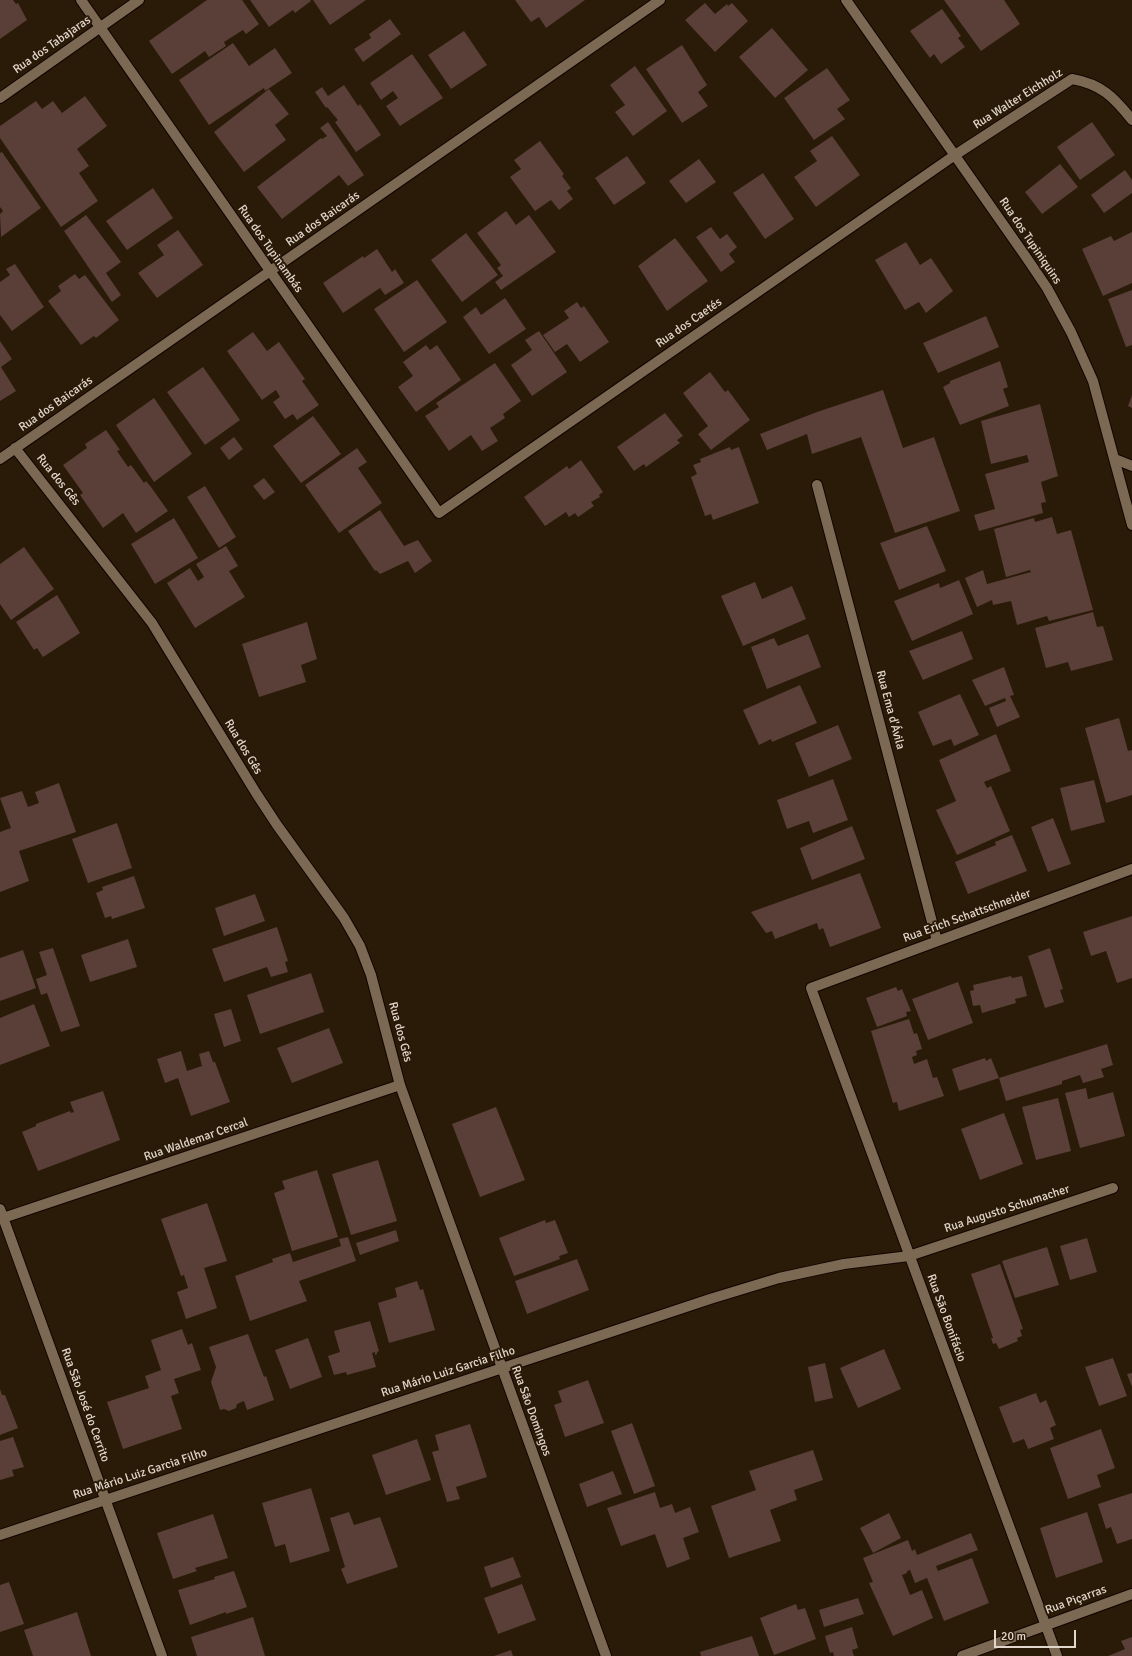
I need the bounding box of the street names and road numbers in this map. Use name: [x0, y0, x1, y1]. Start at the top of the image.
street label: Rua dos Tabajaras: [10, 13, 94, 77]
street label: Rua Walter Eichholz: [971, 66, 1065, 132]
street label: Rua dos Baicarás: [283, 188, 363, 250]
street label: Rua dos Tupiniquins: [996, 195, 1064, 287]
street label: Rua dos Tupinambás: [234, 202, 306, 296]
street label: Rua dos Caetés: [653, 295, 725, 351]
street label: Rua dos Baicarás: [16, 373, 96, 435]
street label: Rua dos Gês: [33, 451, 83, 509]
street label: Rua Ema d'Ávila: [873, 669, 907, 751]
street label: Rua dos Gês: [221, 717, 265, 777]
street label: Rua Erich Schattschneider: [901, 886, 1033, 946]
street label: Rua dos Gês: [385, 1000, 415, 1064]
street label: Rua Waldemar Cercal: [142, 1115, 250, 1165]
street label: Rua Augusto Schumacher: [943, 1182, 1071, 1236]
street label: Rua São Bonifácio: [923, 1272, 969, 1364]
street label: Rua Mário Luiz Garcia Filho: [379, 1344, 517, 1400]
street label: Rua São José do Cerrito: [58, 1346, 112, 1464]
street label: Rua São Domingos: [508, 1364, 554, 1458]
street label: Rua Mário Luiz Garcia Filho: [71, 1446, 209, 1502]
street label: Rua Piçarras: [1043, 1582, 1109, 1618]

